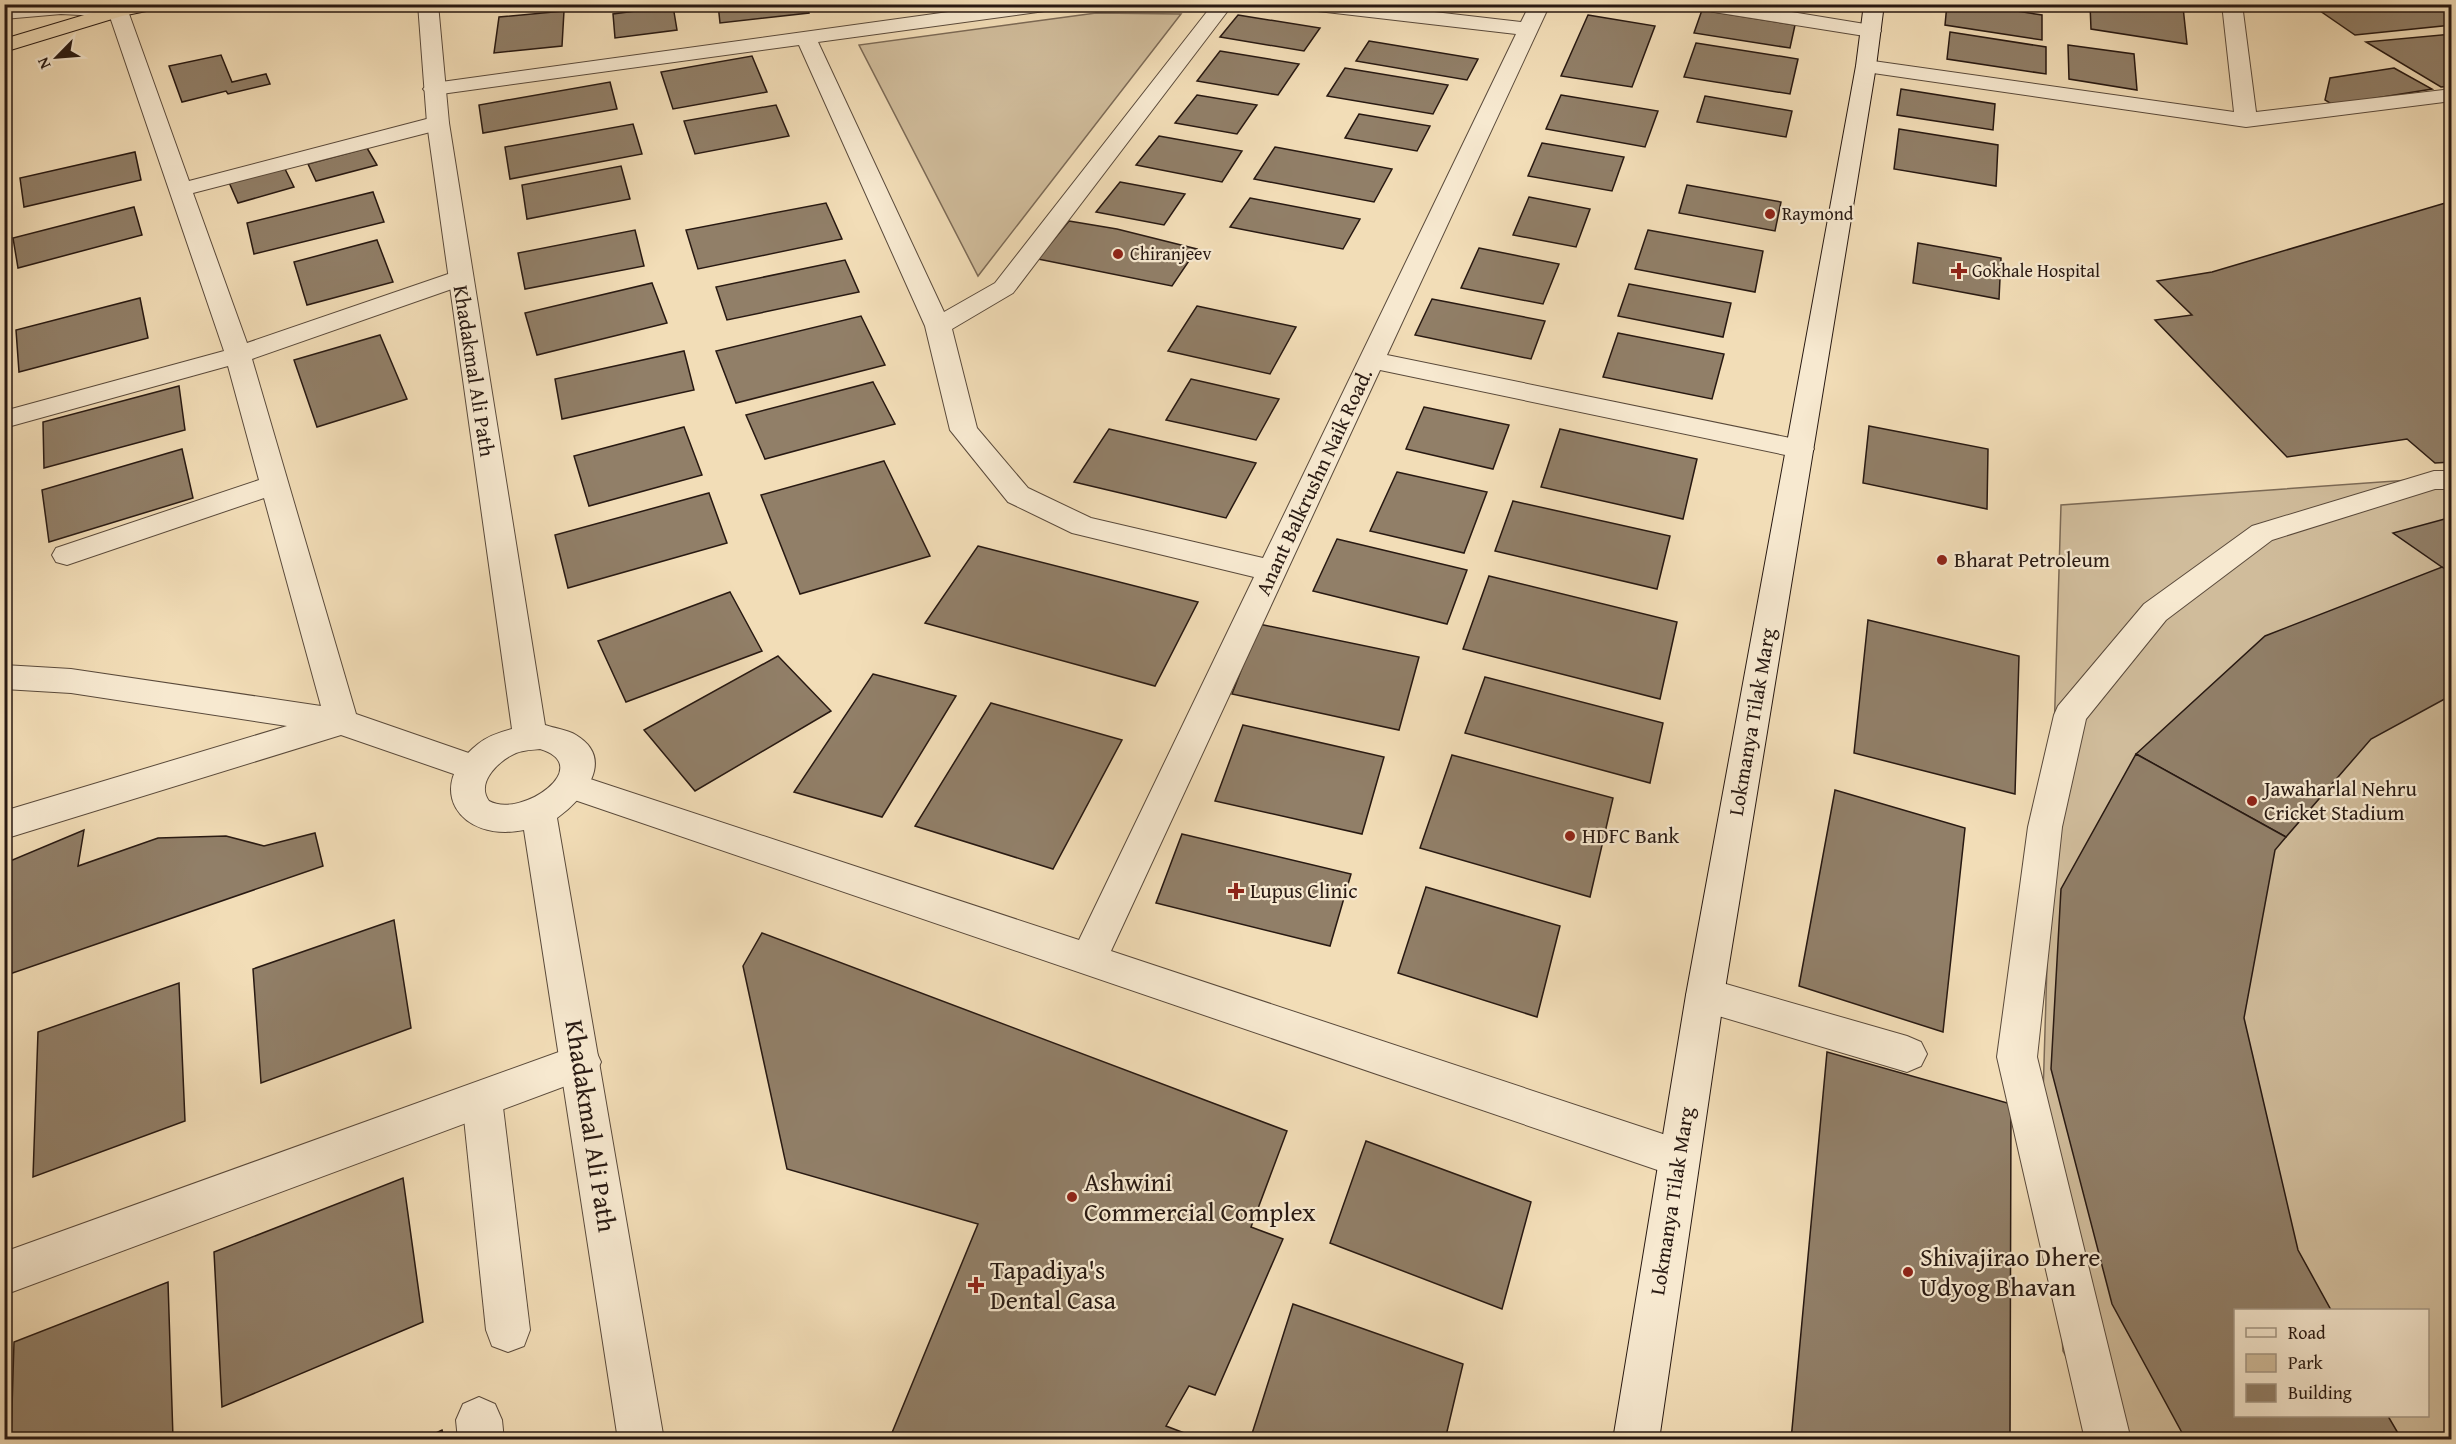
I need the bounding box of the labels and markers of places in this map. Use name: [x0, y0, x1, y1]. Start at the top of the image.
place label: Raymond: [1782, 200, 1854, 227]
marker: Raymond: [1763, 207, 1777, 221]
place label: Chiranjeev: [1130, 240, 1212, 267]
marker: Chiranjeev: [1111, 247, 1125, 261]
place label: Gokhale Hospital: [1972, 257, 2100, 284]
marker: Gokhale Hospital: [1950, 262, 1968, 280]
place label: Bharat Petroleum: [1954, 544, 2110, 575]
marker: Bharat Petroleum: [1935, 553, 1949, 567]
place label: Jawaharlal Nehru Cricket Stadium: [2261, 773, 2417, 828]
marker: Jawaharlal Nehru Cricket Stadium: [2245, 794, 2259, 808]
place label: HDFC Bank: [1582, 820, 1680, 851]
marker: HDFC Bank: [1563, 829, 1577, 843]
place label: Lupus Clinic: [1250, 875, 1357, 906]
marker: Lupus Clinic: [1227, 882, 1245, 900]
place label: Ashwini Commercial Complex: [1084, 1162, 1316, 1231]
marker: Ashwini Commercial Complex: [1065, 1190, 1079, 1204]
place label: Shivajirao Dhere Udyog Bhavan: [1920, 1237, 2100, 1306]
place label: Tapadiya's Dental Casa: [990, 1250, 1117, 1319]
marker: Shivajirao Dhere Udyog Bhavan: [1901, 1265, 1915, 1279]
marker: Tapadiya's Dental Casa: [967, 1276, 985, 1294]

